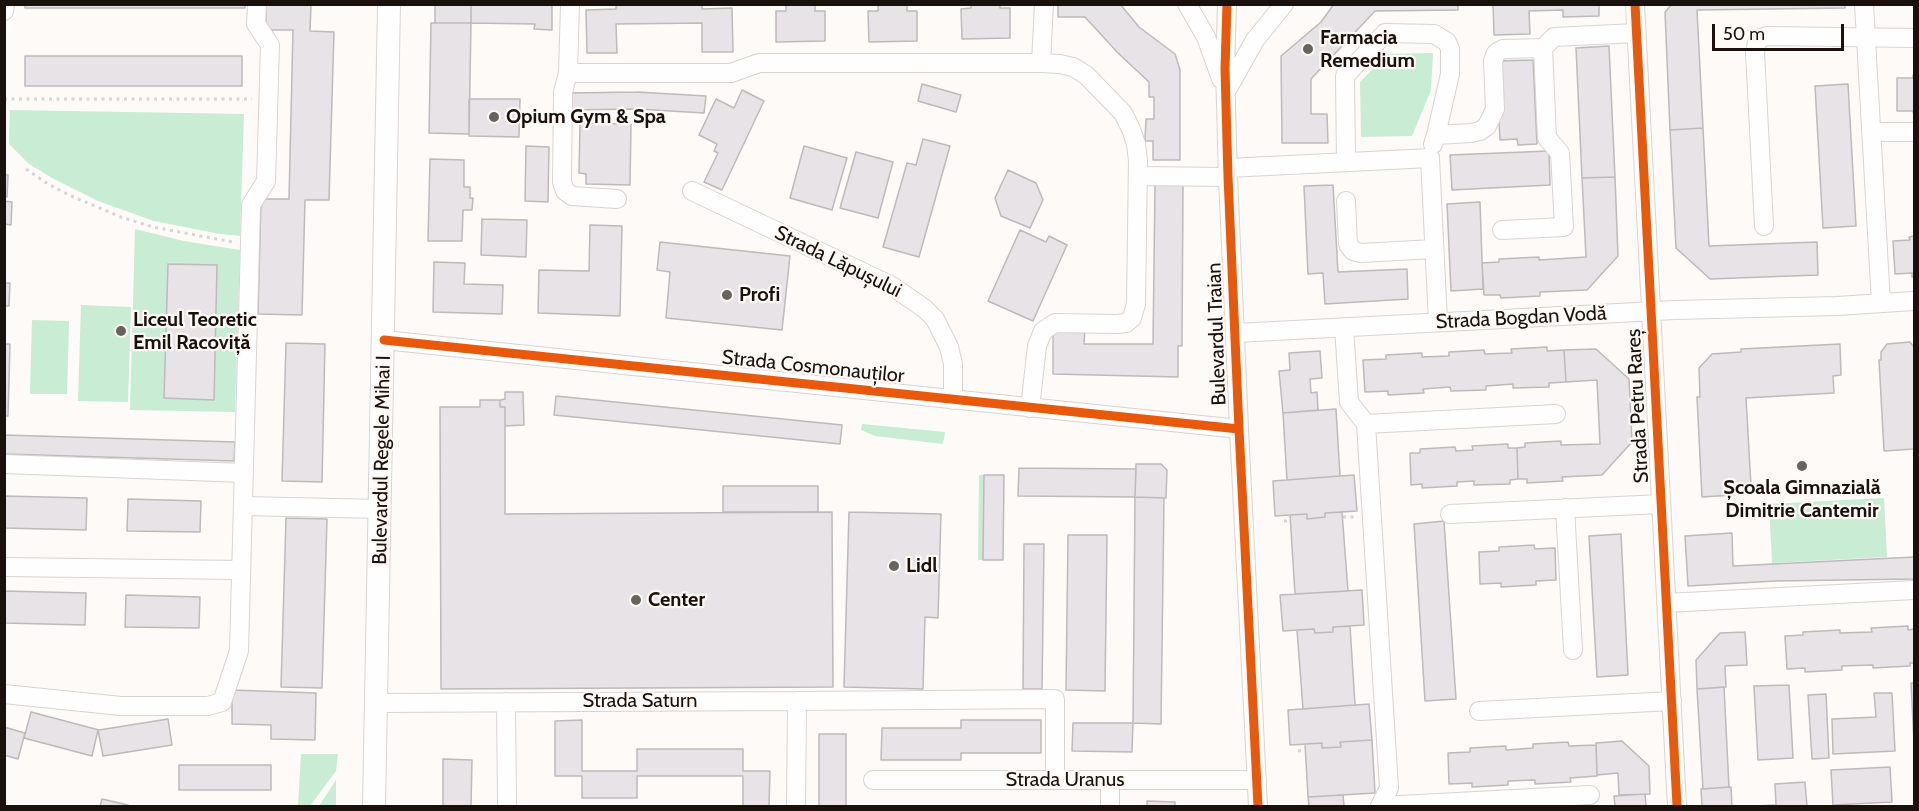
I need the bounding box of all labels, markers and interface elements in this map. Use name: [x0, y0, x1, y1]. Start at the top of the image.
scale bar: [1715, 12, 1847, 50]
text: 50 m: [1723, 23, 1765, 45]
place label: Farmacia Remedium: [1320, 26, 1415, 73]
marker: Farmacia Remedium: [1301, 42, 1315, 56]
place label: Opium Gym & Spa: [506, 105, 666, 129]
marker: Opium Gym & Spa: [487, 110, 501, 124]
street label: Strada Lăpușului: [770, 221, 906, 303]
street label: Bulevardul Traian: [1203, 262, 1231, 406]
place label: Profi: [739, 283, 780, 307]
marker: Profi: [720, 288, 734, 302]
street label: Strada Bogdan Vodă: [1435, 302, 1607, 334]
place label: Liceul Teoretic Emil Racoviță: [133, 308, 257, 355]
marker: Liceul Teoretic Emil Racoviță: [114, 324, 128, 338]
street label: Strada Petru Rareș: [1622, 328, 1654, 484]
street label: Strada Cosmonauților: [721, 345, 905, 389]
street label: Bulevardul Regele Mihai I: [368, 355, 396, 565]
marker: Școala Gimnazială Dimitrie Cantemir: [1795, 459, 1809, 473]
place label: Școala Gimnazială Dimitrie Cantemir: [1723, 476, 1881, 523]
place label: Lidl: [906, 554, 937, 578]
marker: Lidl: [887, 559, 901, 573]
place label: Center: [648, 588, 705, 612]
marker: Center: [629, 593, 643, 607]
street label: Strada Saturn: [583, 689, 697, 713]
street label: Strada Uranus: [1006, 768, 1124, 792]

